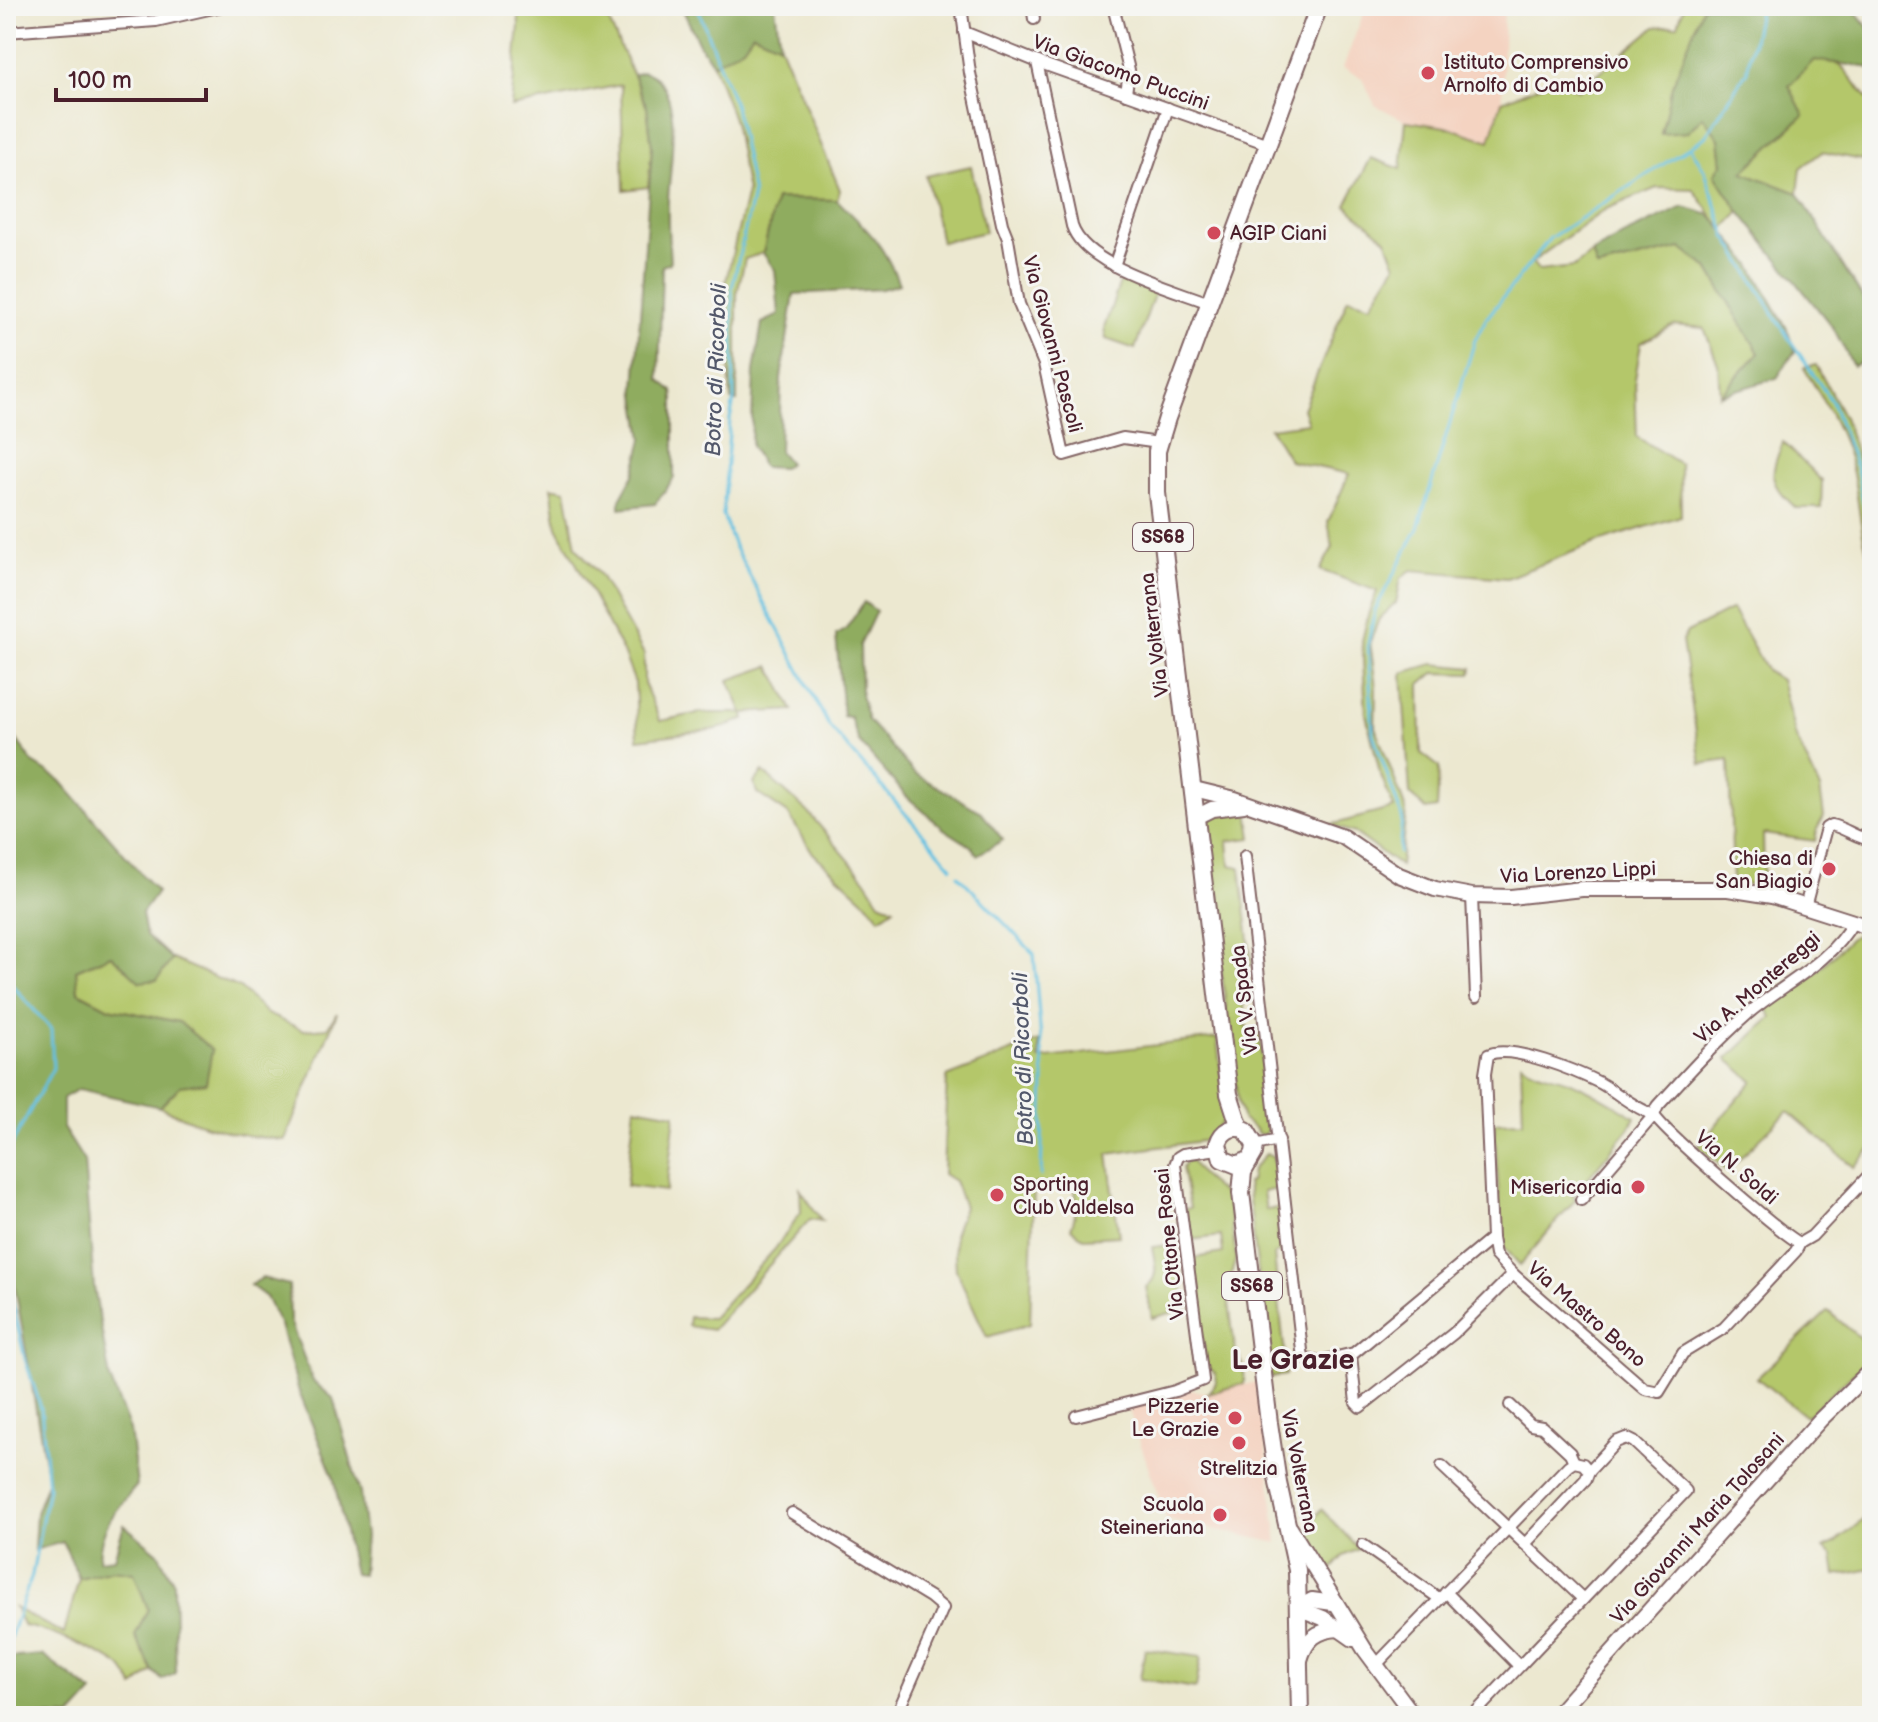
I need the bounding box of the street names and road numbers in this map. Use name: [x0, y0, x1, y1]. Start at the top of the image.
street label: Via Giacomo Puccini: [1029, 30, 1212, 116]
street label: Via Giovanni Pascoli: [1017, 253, 1087, 435]
road number: SS68: [1133, 523, 1193, 551]
street label: Via Volterrana: [1135, 571, 1175, 698]
street label: Via Lorenzo Lippi: [1499, 857, 1657, 889]
street label: Via A. Montereggi: [1690, 927, 1826, 1049]
street label: Via V. Spada: [1226, 944, 1264, 1056]
street label: Via N. Soldi: [1690, 1125, 1783, 1210]
street label: Via Ottone Rosai: [1150, 1167, 1190, 1321]
street label: Via Mastro Bono: [1522, 1257, 1651, 1373]
road number: SS68: [1222, 1272, 1282, 1300]
street label: Via Volterrana: [1275, 1407, 1323, 1535]
street label: Via Giovanni Maria Tolosani: [1606, 1428, 1790, 1629]

